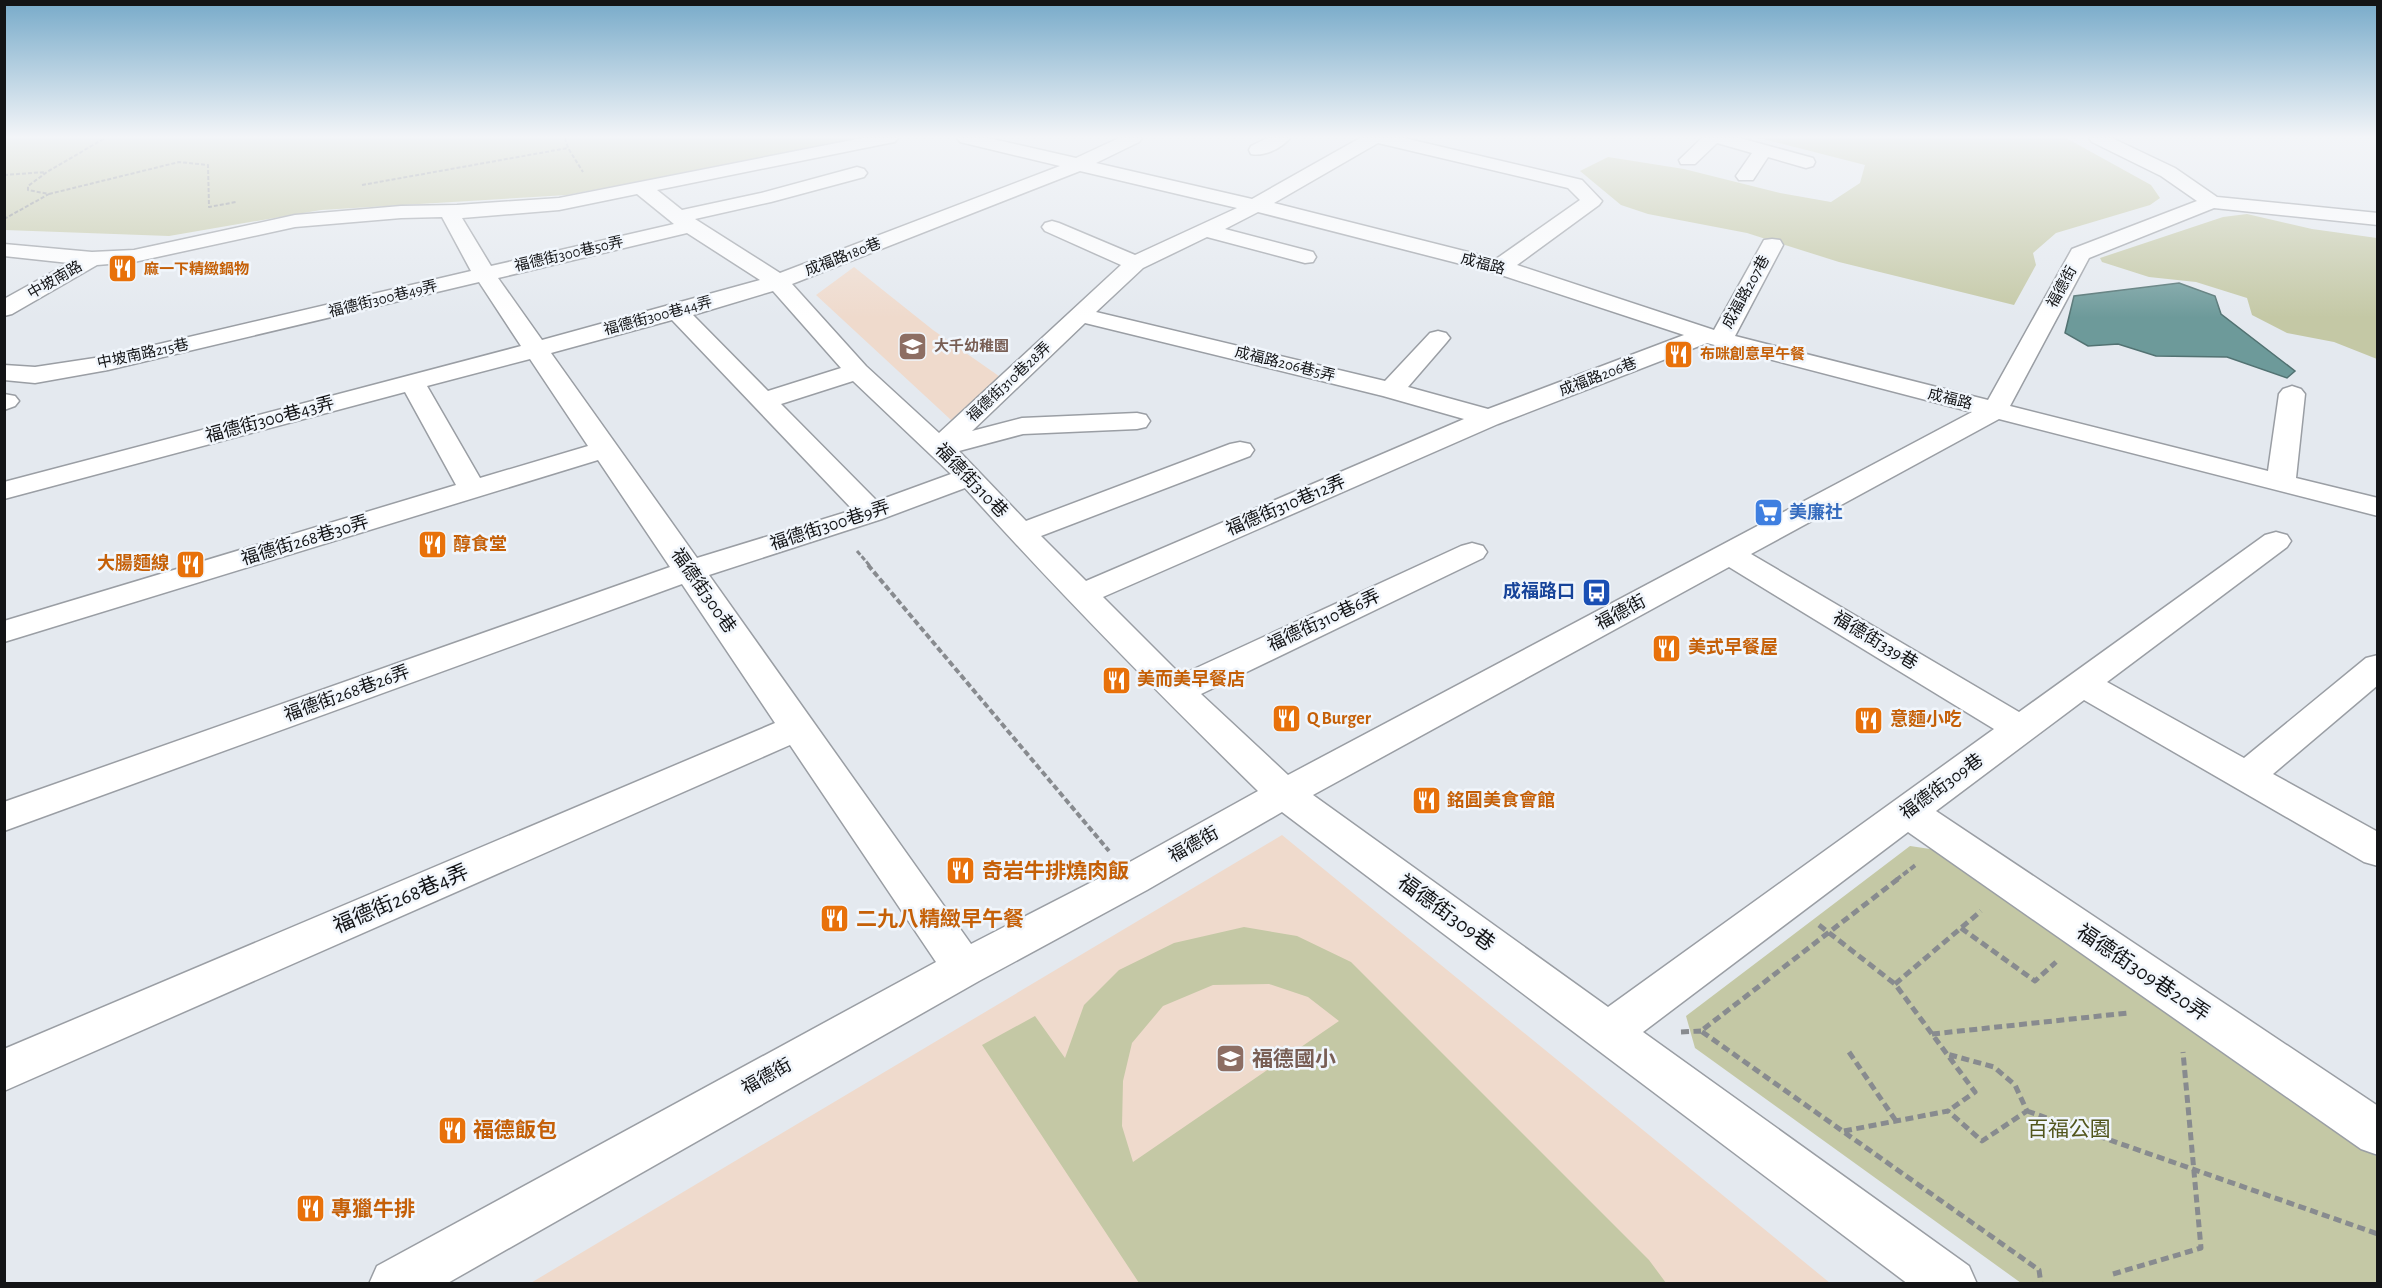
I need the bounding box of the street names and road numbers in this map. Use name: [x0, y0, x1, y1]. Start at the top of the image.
street label: 福德街300巷50弄: [513, 232, 625, 274]
street label: 成福路180巷: [803, 235, 883, 278]
street label: 成福路: [1459, 250, 1507, 277]
street label: 成福路207巷: [1719, 252, 1772, 331]
street label: 中坡南路: [25, 258, 85, 301]
street label: 福德街: [2043, 263, 2079, 310]
street label: 福德街300巷49弄: [327, 276, 439, 320]
street label: 福德街300巷44弄: [602, 292, 714, 338]
street label: 中坡南路215巷: [96, 336, 190, 371]
street label: 福德街310巷28弄: [963, 338, 1054, 424]
street label: 成福路206巷5弄: [1233, 343, 1337, 384]
street label: 成福路206巷: [1557, 354, 1639, 399]
street label: 成福路: [1926, 385, 1974, 412]
street label: 福德街300巷43弄: [203, 392, 336, 446]
street label: 福德街310巷: [931, 439, 1012, 521]
street label: 福德街310巷12弄: [1223, 471, 1348, 539]
street label: 福德街300巷9弄: [767, 496, 892, 554]
street label: 福德街268巷30弄: [239, 511, 371, 569]
street label: 福德街300巷: [667, 544, 740, 636]
street label: 福德街310巷6弄: [1264, 585, 1383, 655]
street label: 福德街: [1592, 591, 1649, 634]
street label: 福德街339巷: [1830, 607, 1922, 673]
street label: 福德街268巷26弄: [281, 661, 412, 725]
street label: 福德街309巷: [1896, 749, 1987, 823]
street label: 福德街: [1165, 822, 1222, 866]
street label: 福德街268巷4弄: [330, 860, 472, 937]
street label: 福德街309巷: [1394, 870, 1499, 955]
street label: 福德街309巷20弄: [2073, 920, 2214, 1025]
street label: 福德街: [738, 1054, 795, 1098]

